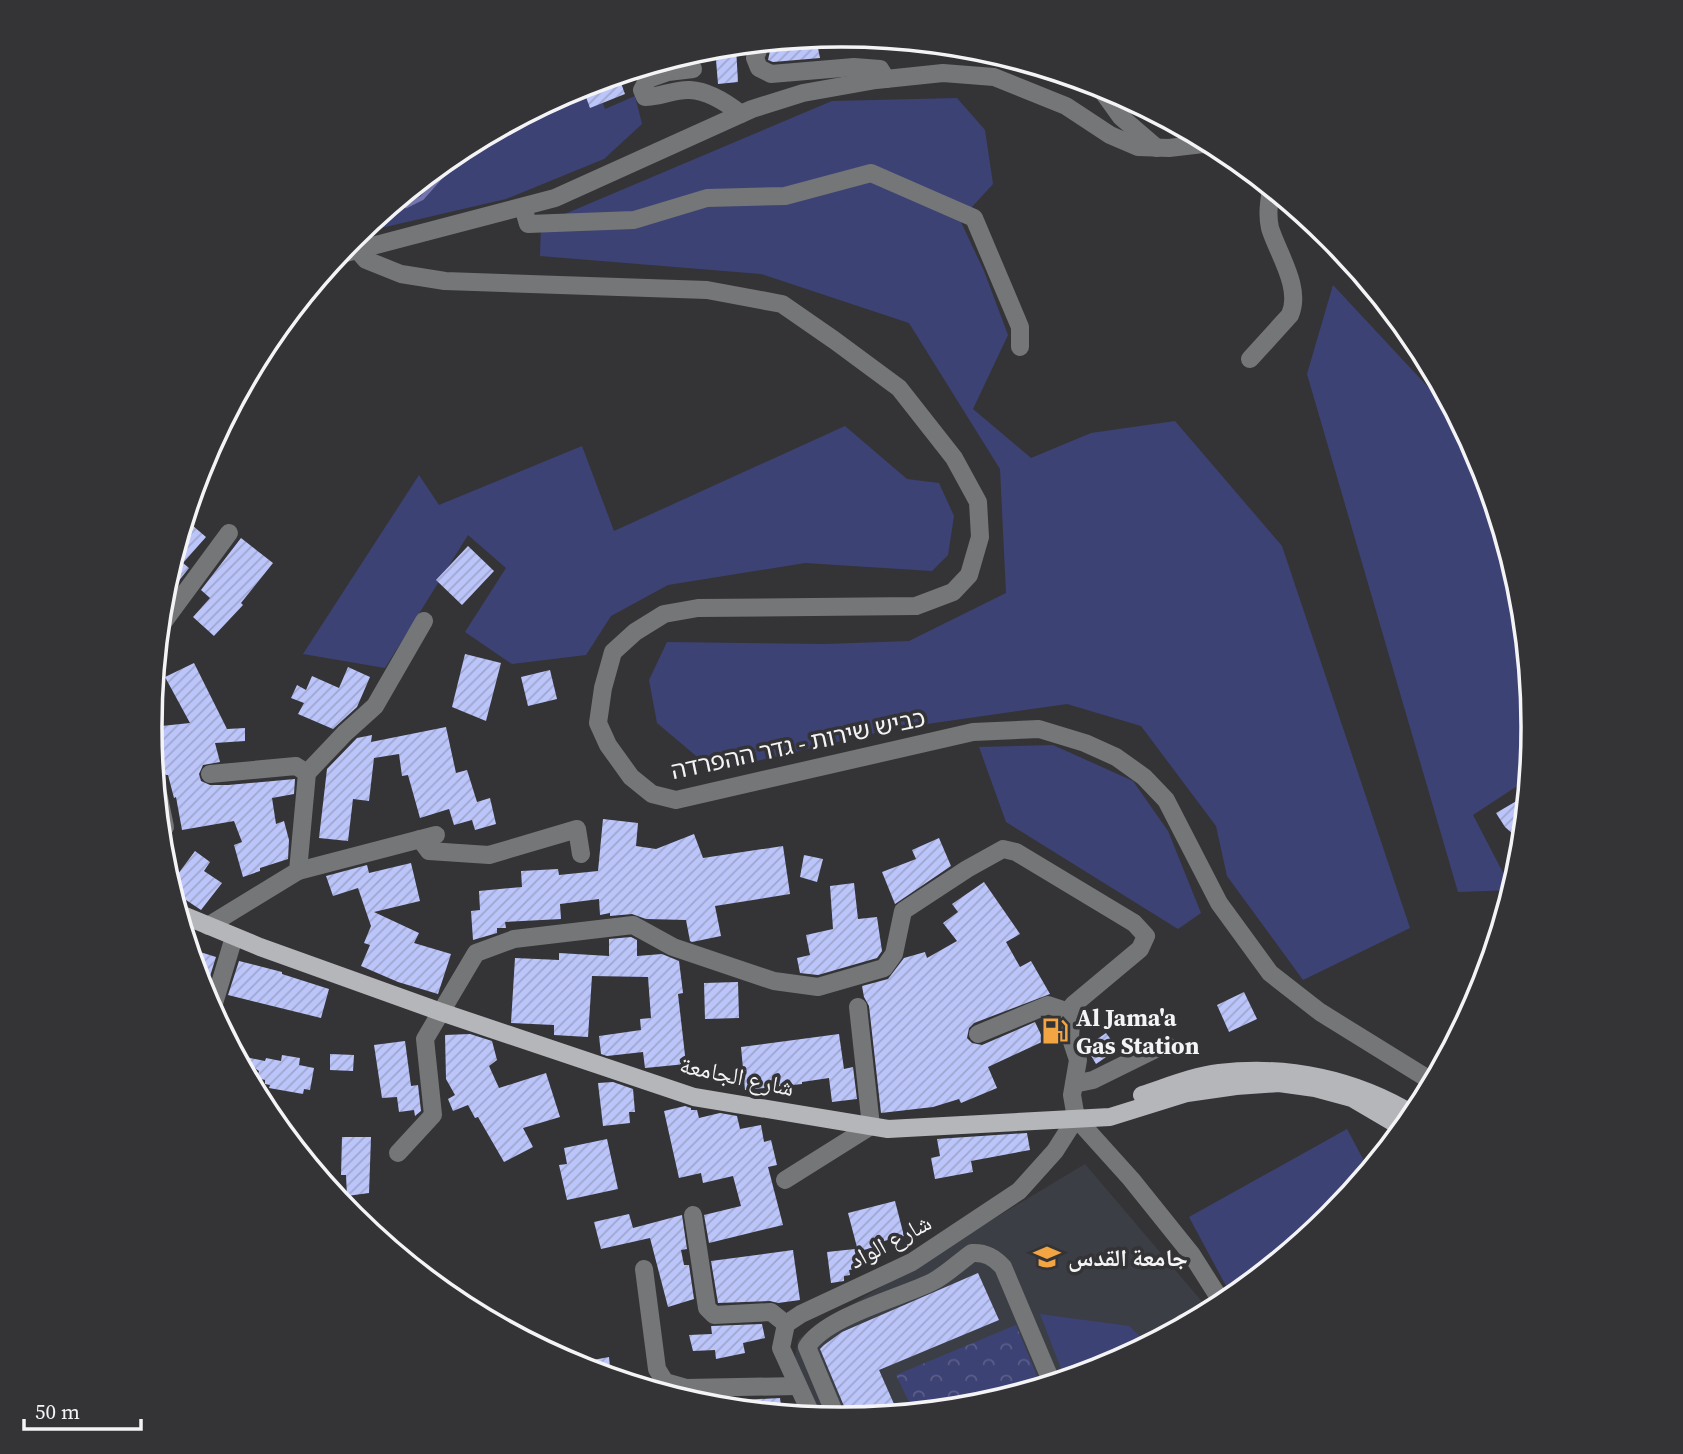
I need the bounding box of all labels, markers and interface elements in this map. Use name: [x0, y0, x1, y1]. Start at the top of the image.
street label: כביש שירות - גדר ההפרדה: [668, 701, 928, 787]
place label: Al Jama'a Gas Station: [1076, 1001, 1200, 1062]
fuel station icon: Al Jama'a Gas Station: [1040, 1016, 1070, 1046]
street label: شارع الجامعة: [677, 1048, 797, 1104]
street label: شارع الواد: [843, 1206, 937, 1276]
place label: جامعة القدس: [1068, 1241, 1188, 1274]
school or university icon: جامعة القدس: [1032, 1242, 1062, 1272]
scale bar: [24, 1388, 142, 1432]
text: 50 m: [35, 1397, 80, 1426]

